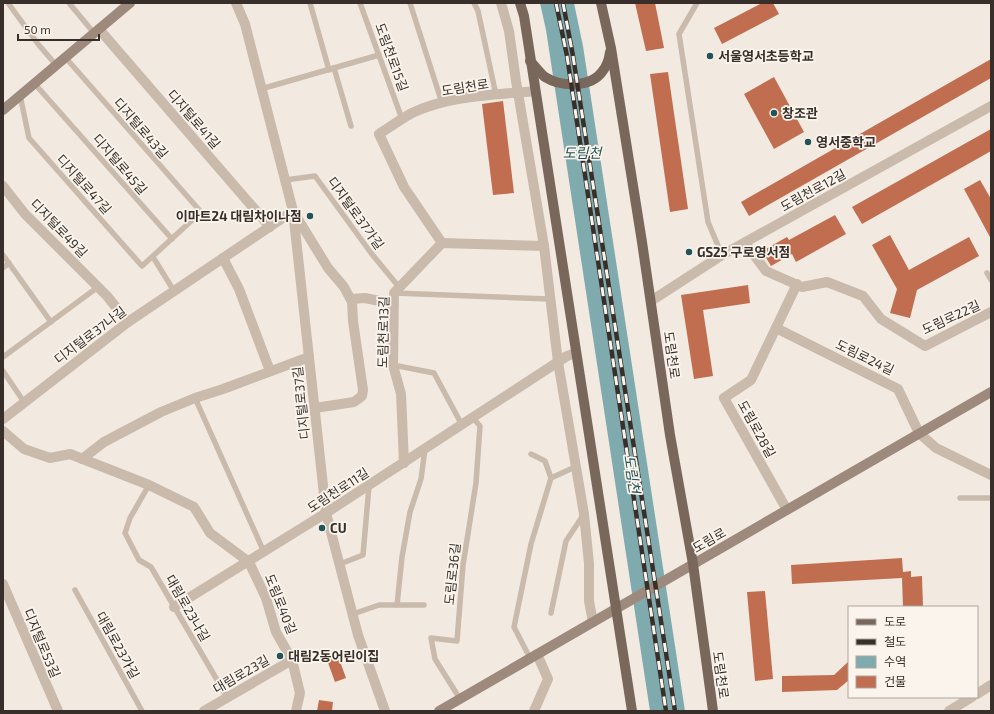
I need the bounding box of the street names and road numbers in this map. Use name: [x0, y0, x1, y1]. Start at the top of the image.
street label: 도림천로15길: [372, 20, 412, 94]
street label: 도림천로: [440, 75, 490, 99]
street label: 디지털로41길: [164, 86, 224, 152]
street label: 디지털로43길: [110, 94, 172, 162]
street label: 디지털로45길: [89, 131, 151, 197]
street label: 디지털로47길: [53, 151, 115, 217]
street label: 도림천로12길: [778, 165, 848, 215]
street label: 디지털로37가길: [324, 174, 388, 252]
street label: 디지털로49길: [27, 195, 91, 261]
street label: 도림천로13길: [374, 296, 392, 368]
street label: 도림로22길: [919, 297, 983, 337]
street label: 디지털로37나길: [51, 303, 129, 367]
street label: 도림천로: [661, 330, 683, 380]
street label: 도림로24길: [833, 336, 897, 378]
street label: 디지털로37길: [289, 366, 313, 440]
street label: 도림로28길: [735, 398, 779, 460]
street label: 도림천로11길: [304, 464, 372, 516]
street label: 도림로: [689, 524, 729, 556]
street label: 도림로36길: [441, 542, 463, 606]
street label: 도림로40길: [262, 571, 300, 637]
street label: 대림로23나길: [162, 572, 214, 644]
street label: 디지털로53길: [20, 606, 64, 680]
street label: 대림로23가길: [93, 609, 143, 681]
street label: 도림천로: [710, 650, 732, 700]
street label: 대림로23길: [210, 651, 272, 697]

